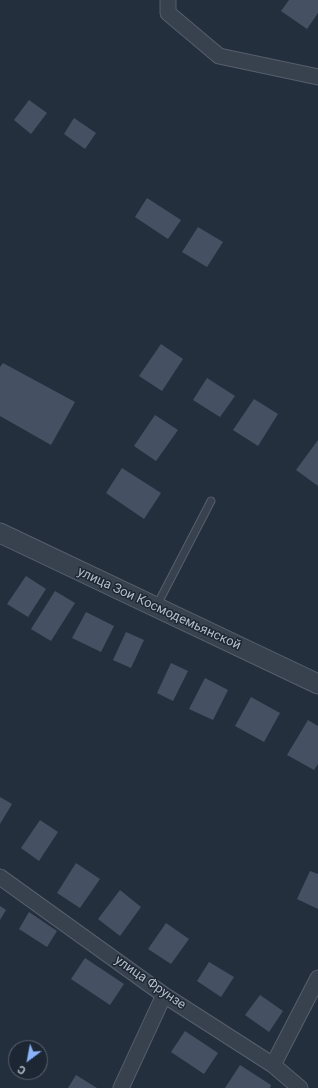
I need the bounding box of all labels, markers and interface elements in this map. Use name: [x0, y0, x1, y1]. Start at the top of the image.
street label: улица Зои Космодемьянской: [75, 564, 243, 654]
street label: улица Фрунзе: [111, 953, 189, 1013]
north arrow: [8, 1040, 48, 1080]
text: С: [15, 1062, 28, 1077]

